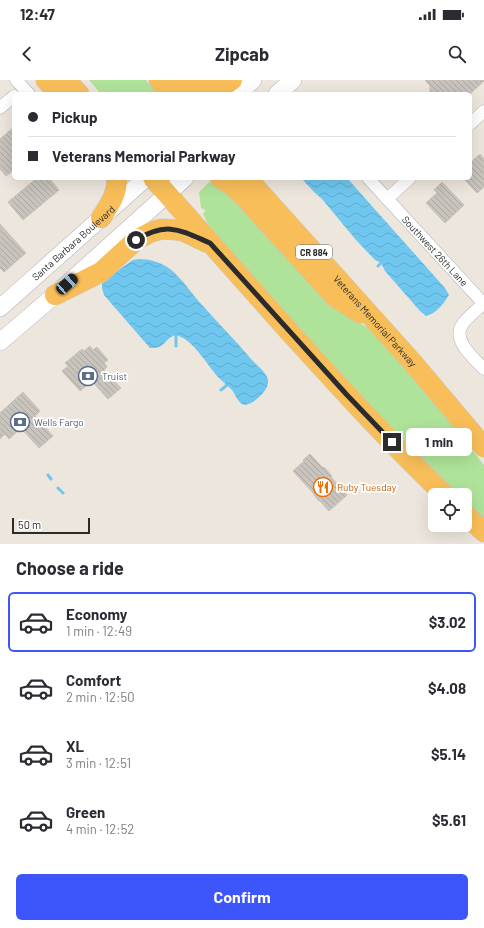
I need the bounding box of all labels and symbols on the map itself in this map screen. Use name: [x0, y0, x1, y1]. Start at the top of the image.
street label: Santa Barbara Boulevard: [29, 203, 117, 283]
street label: Southwest 26th Lane: [400, 213, 470, 289]
route start: [127, 231, 145, 249]
road number: CR 884: [296, 245, 332, 259]
car: [54, 272, 80, 296]
street label: Veterans Memorial Parkway: [331, 273, 420, 369]
bank icon: Truist: [77, 365, 99, 387]
place label: Truist: [102, 370, 128, 382]
bank icon: Wells Fargo: [9, 411, 31, 433]
place label: Wells Fargo: [34, 416, 84, 428]
callout: 1 min: [406, 428, 472, 456]
route end: [383, 433, 401, 451]
restaurant icon: Ruby Tuesday: [312, 476, 334, 498]
place label: Ruby Tuesday: [337, 481, 397, 493]
scale bar: [12, 516, 90, 535]

